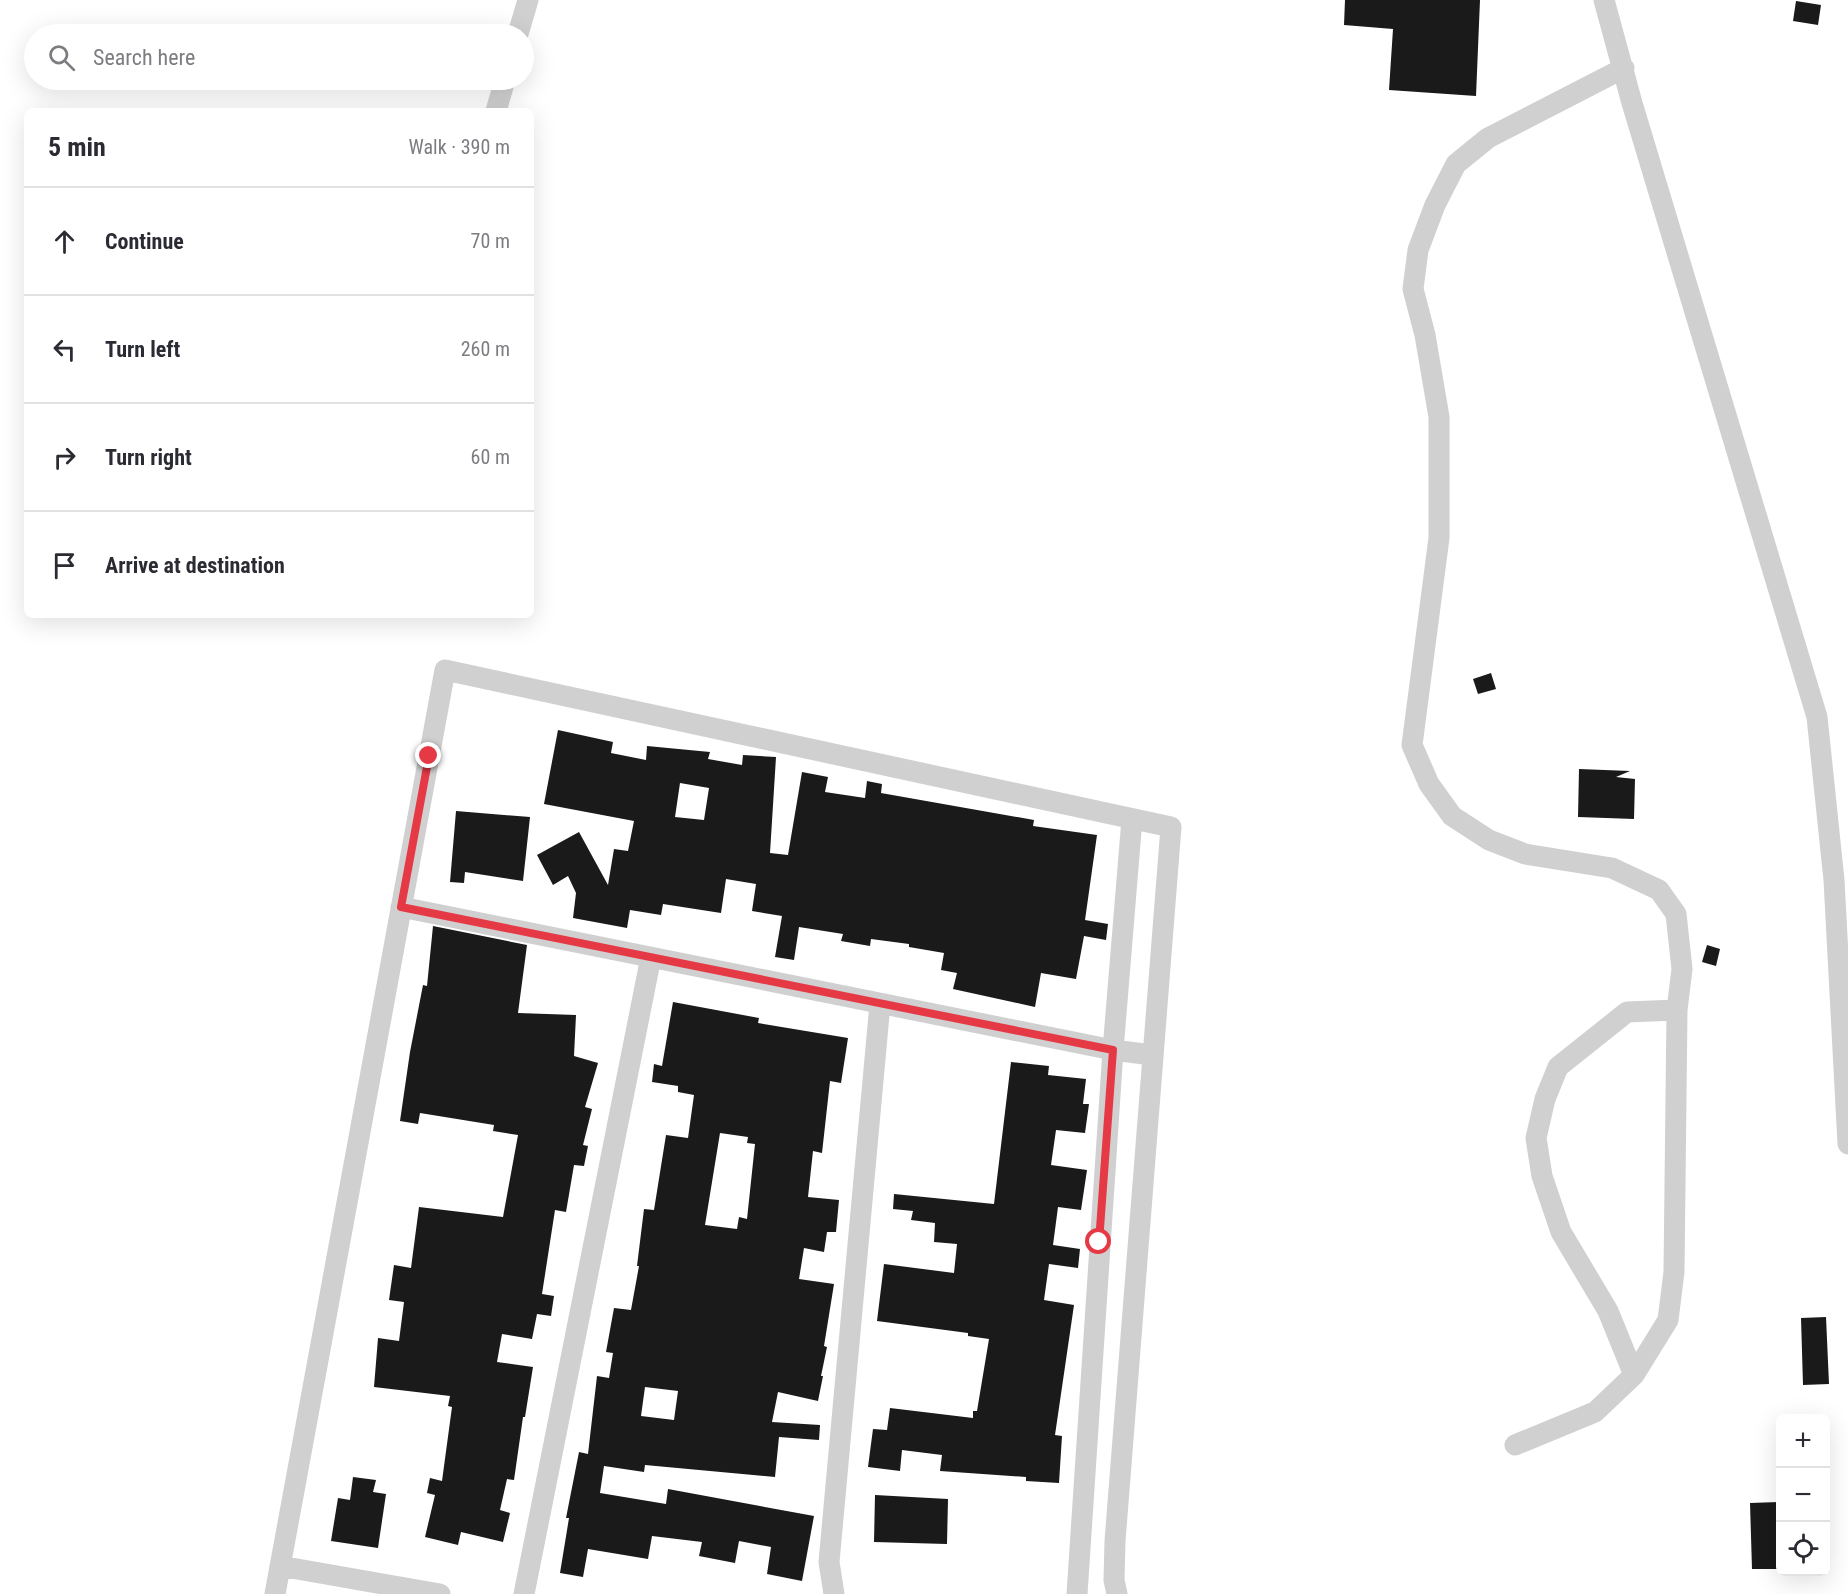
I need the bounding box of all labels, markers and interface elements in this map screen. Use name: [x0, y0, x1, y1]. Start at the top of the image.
search box: [24, 24, 534, 90]
icon: search: [45, 41, 78, 74]
text: Search here: [93, 45, 195, 70]
text: 5 min: [48, 132, 106, 162]
text: Walk · 390 m: [409, 135, 510, 159]
icon: ahead: [48, 225, 81, 258]
text: Continue: [105, 229, 184, 254]
text: 70 m: [471, 229, 510, 253]
icon: left: [48, 333, 81, 366]
text: Turn left: [105, 337, 180, 362]
text: 260 m: [461, 337, 510, 361]
icon: right: [48, 441, 81, 474]
text: Turn right: [105, 445, 192, 470]
text: 60 m: [471, 445, 510, 469]
icon: arrive: [48, 549, 81, 582]
text: Arrive at destination: [105, 553, 285, 578]
route end: [415, 742, 441, 768]
route start: [1085, 1228, 1111, 1254]
map controls: [1776, 1414, 1830, 1576]
button: +: [1776, 1414, 1830, 1468]
button: −: [1776, 1468, 1830, 1522]
button: locate: [1776, 1522, 1830, 1576]

